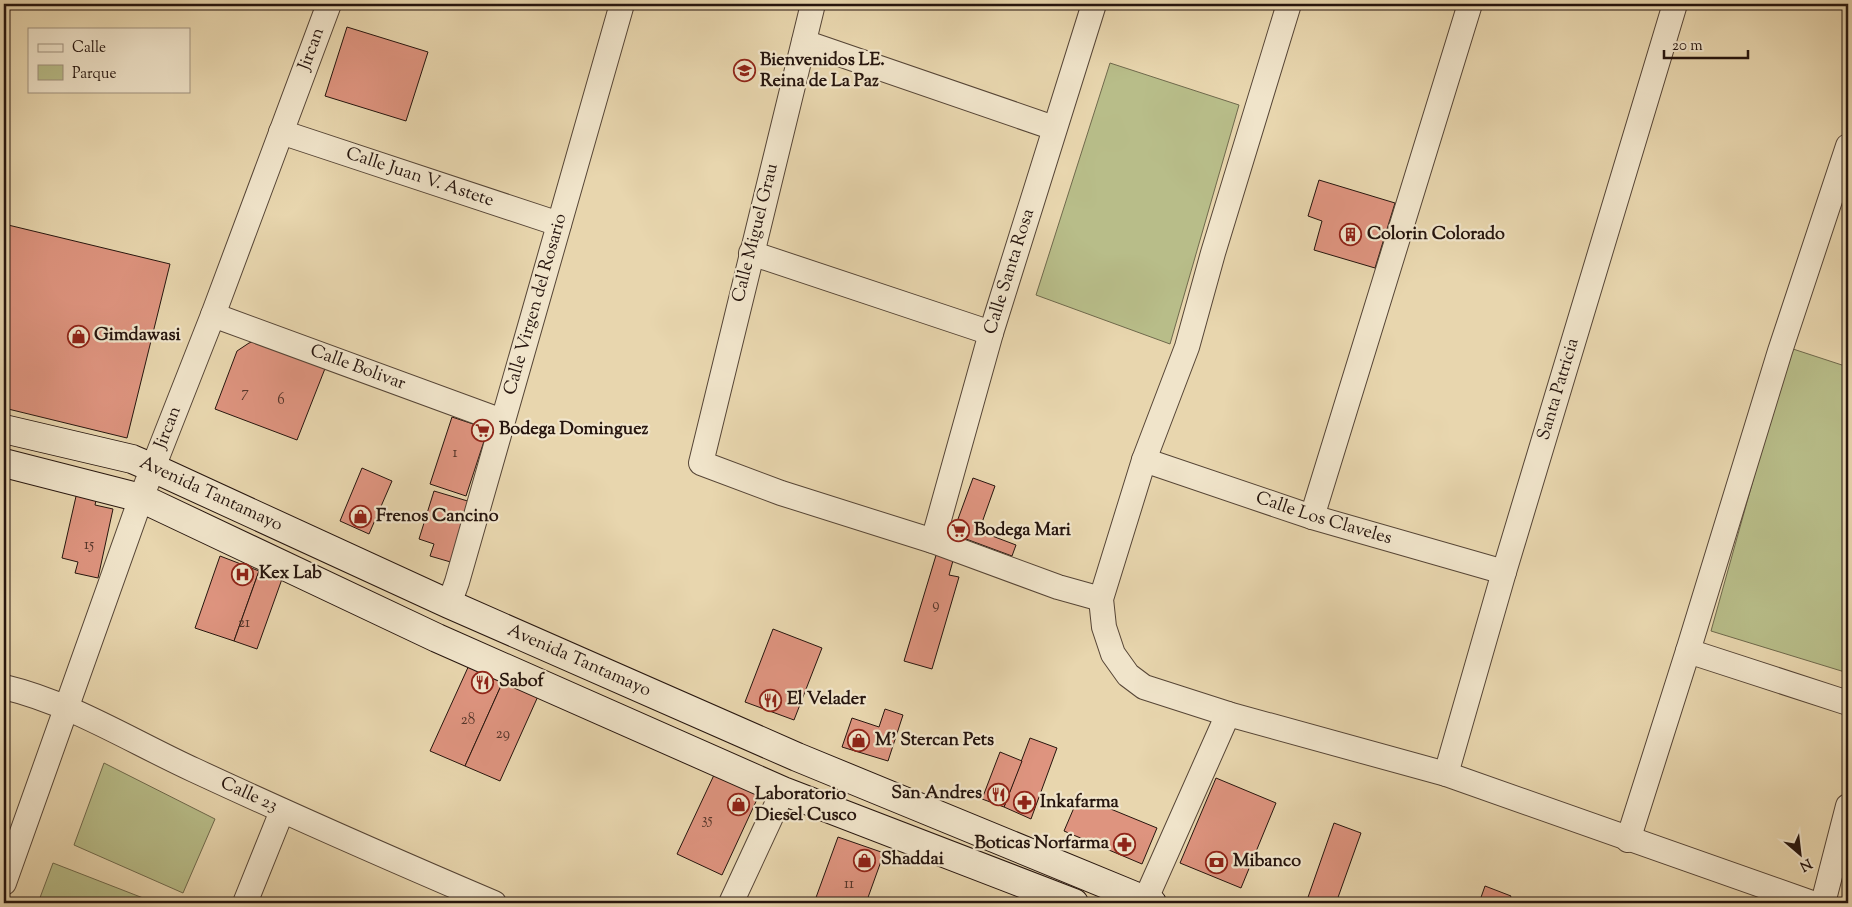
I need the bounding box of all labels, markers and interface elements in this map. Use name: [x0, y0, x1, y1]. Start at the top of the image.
street label: Jircan: [292, 24, 332, 75]
legend: [28, 28, 190, 92]
scale bar: [1664, 28, 1748, 60]
text: 20 m: [1672, 36, 1703, 57]
text: Calle: [72, 38, 106, 59]
place label: Bienvenidos LE. Reina de La Paz: [760, 48, 885, 95]
school or university icon: Bienvenidos LE. Reina de La Paz: [732, 59, 756, 83]
text: Parque: [72, 64, 116, 85]
street label: Calle Juan V. Astete: [342, 141, 497, 214]
street label: Calle Miguel Grau: [726, 161, 786, 305]
street label: Calle Santa Rosa: [978, 206, 1042, 338]
street label: Calle Virgen del Rosario: [498, 211, 575, 398]
place label: Colorin Colorado: [1367, 222, 1505, 248]
building icon: Colorin Colorado: [1339, 223, 1363, 247]
place label: Gimdawasi: [94, 323, 182, 349]
shop icon: Gimdawasi: [66, 324, 90, 348]
street label: Santa Patricia: [1531, 335, 1587, 443]
street label: Calle Bolivar: [306, 339, 409, 398]
house number: 7: [241, 383, 249, 404]
house number: 6: [277, 390, 285, 411]
street label: Jircan: [148, 402, 189, 454]
place label: Bodega Dominguez: [499, 417, 649, 443]
supermarket icon: Bodega Dominguez: [471, 418, 495, 442]
house number: 1: [452, 443, 458, 464]
street label: Avenida Tantamayo: [135, 451, 287, 539]
street label: Calle Los Claveles: [1252, 486, 1395, 552]
place label: Frenos Cancino: [376, 504, 499, 530]
shop icon: Frenos Cancino: [348, 505, 372, 529]
place label: Bodega Mari: [974, 518, 1072, 544]
supermarket icon: Bodega Mari: [946, 519, 970, 543]
house number: 15: [84, 535, 94, 556]
place label: Kex Lab: [259, 561, 322, 587]
hospital icon: Kex Lab: [231, 562, 255, 586]
house number: 9: [932, 595, 940, 616]
house number: 21: [238, 613, 250, 634]
street label: Avenida Tantamayo: [503, 618, 655, 704]
place label: Sabof: [499, 669, 546, 695]
restaurant icon: Sabof: [471, 670, 495, 694]
place label: El Velader: [787, 687, 866, 713]
restaurant icon: El Velader: [759, 688, 783, 712]
house number: 28: [461, 710, 475, 731]
house number: 29: [496, 724, 510, 745]
place label: M' Stercan Pets: [875, 728, 994, 754]
shop icon: M' Stercan Pets: [847, 729, 871, 753]
street label: Calle 23: [216, 771, 282, 819]
place label: San Andres: [891, 781, 982, 807]
place label: Laboratorio Diesel Cusco: [755, 782, 857, 829]
restaurant icon: San Andres: [986, 782, 1010, 806]
place label: Inkafarma: [1040, 790, 1120, 816]
pharmacy icon: Inkafarma: [1012, 791, 1036, 815]
shop icon: Laboratorio Diesel Cusco: [727, 793, 751, 817]
house number: 35: [701, 810, 713, 831]
north arrow: [1774, 830, 1824, 880]
place label: Boticas Norfarma: [974, 831, 1110, 857]
pharmacy icon: Boticas Norfarma: [1113, 832, 1137, 856]
place label: Shaddai: [881, 847, 945, 873]
shop icon: Shaddai: [853, 848, 877, 872]
place label: Mibanco: [1233, 849, 1301, 875]
bank icon: Mibanco: [1205, 850, 1229, 874]
text: N: [1796, 852, 1815, 875]
house number: 11: [844, 874, 854, 895]

